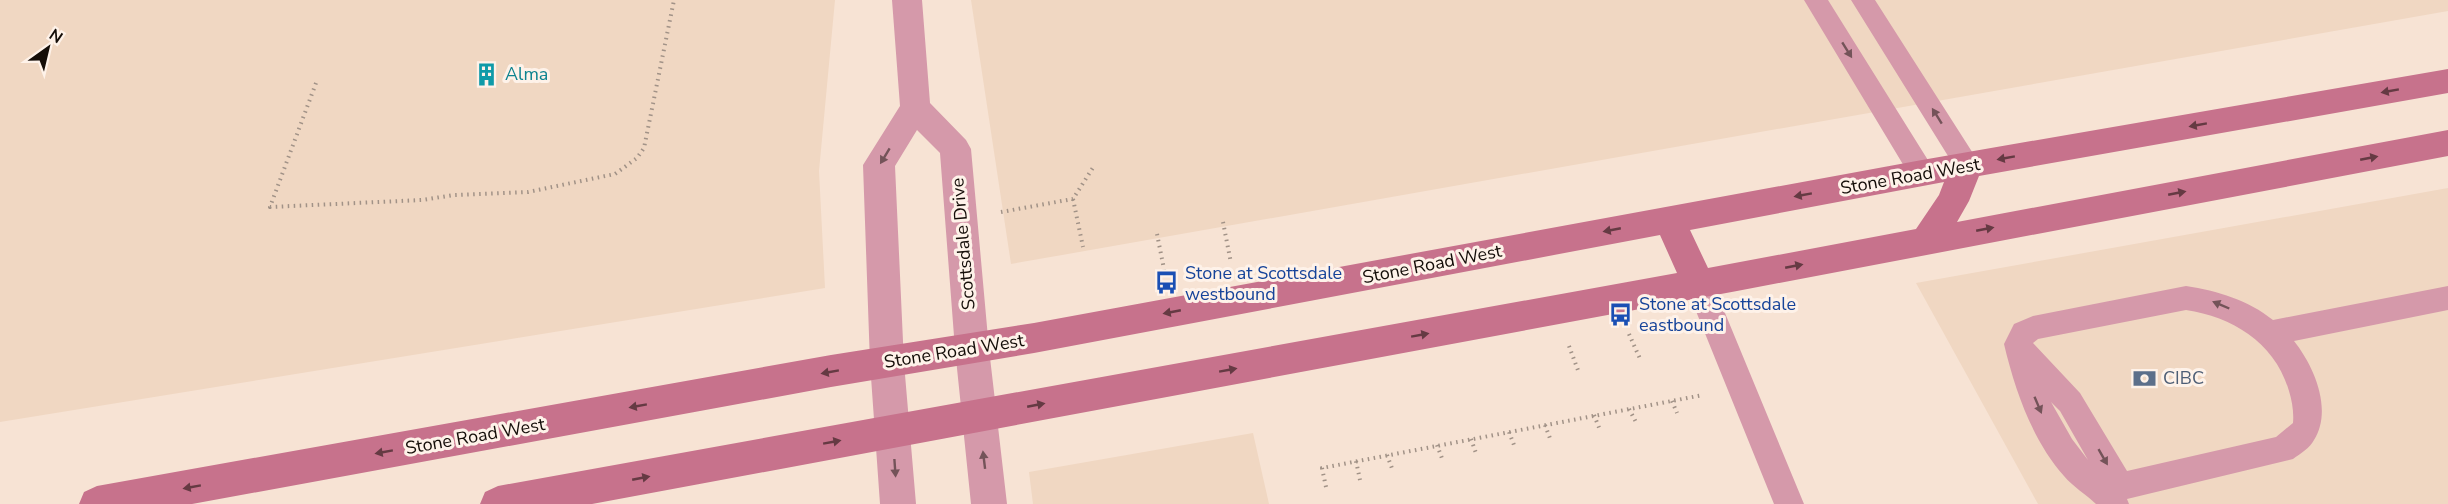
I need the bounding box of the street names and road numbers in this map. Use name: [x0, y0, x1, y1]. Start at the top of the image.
street label: Stone Road West: [1838, 152, 1982, 200]
street label: Scottsdale Drive: [945, 177, 981, 311]
street label: Stone Road West: [1360, 239, 1504, 289]
street label: Stone Road West: [882, 328, 1026, 374]
street label: Stone Road West: [403, 412, 547, 460]

